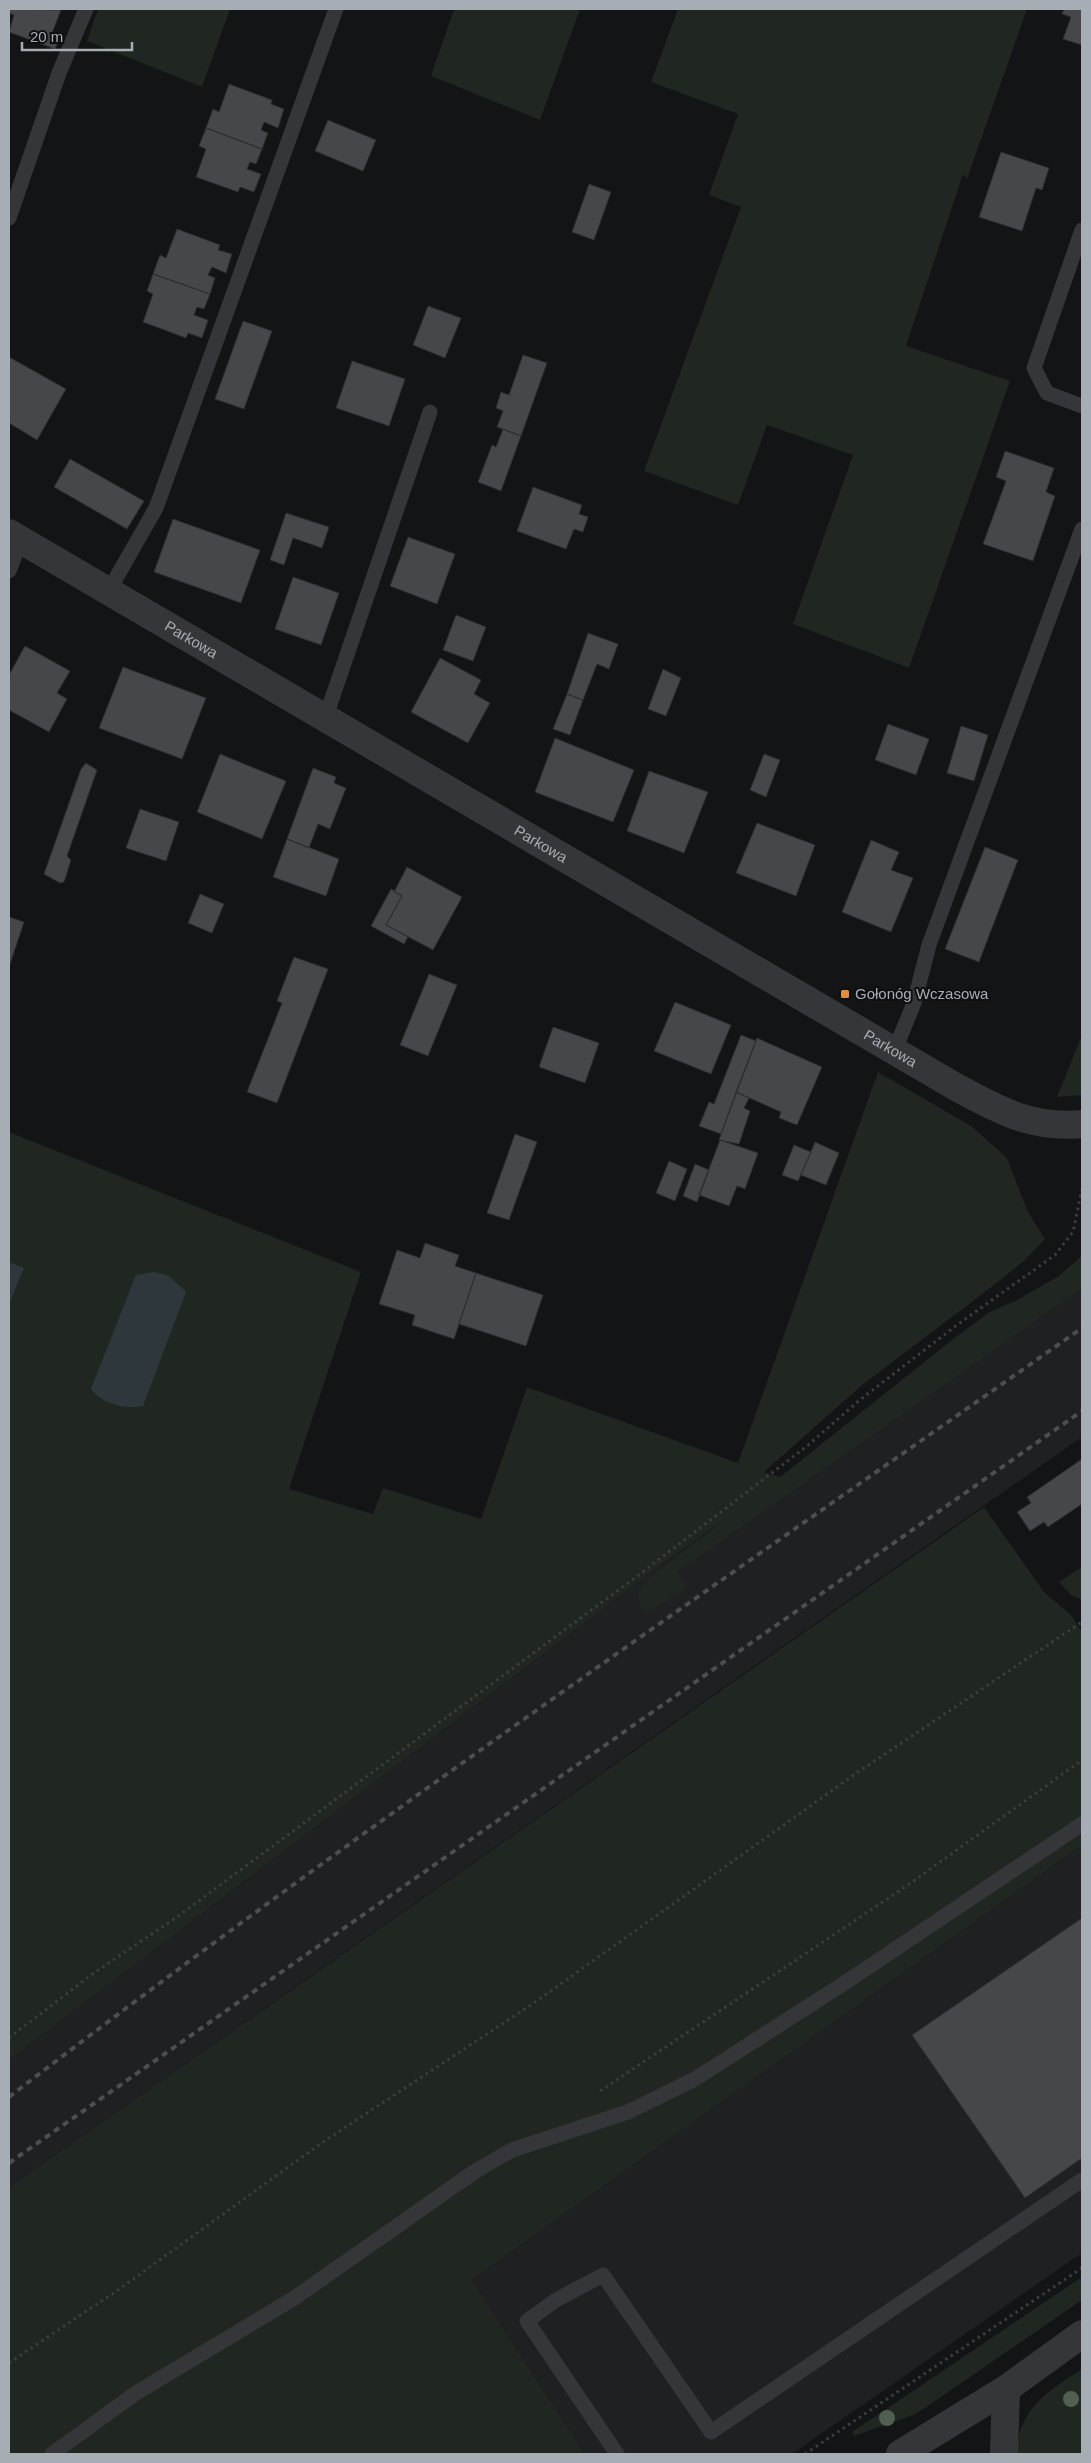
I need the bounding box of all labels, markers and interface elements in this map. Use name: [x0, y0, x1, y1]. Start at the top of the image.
scale bar: [22, 20, 132, 52]
text: 20 m: [30, 28, 63, 45]
street label: Parkowa: [162, 617, 221, 662]
street label: Parkowa: [511, 822, 571, 866]
place label: Gołonóg Wczasowa: [855, 985, 989, 1002]
marker: Gołonóg Wczasowa: [839, 988, 851, 1000]
street label: Parkowa: [861, 1026, 921, 1071]

